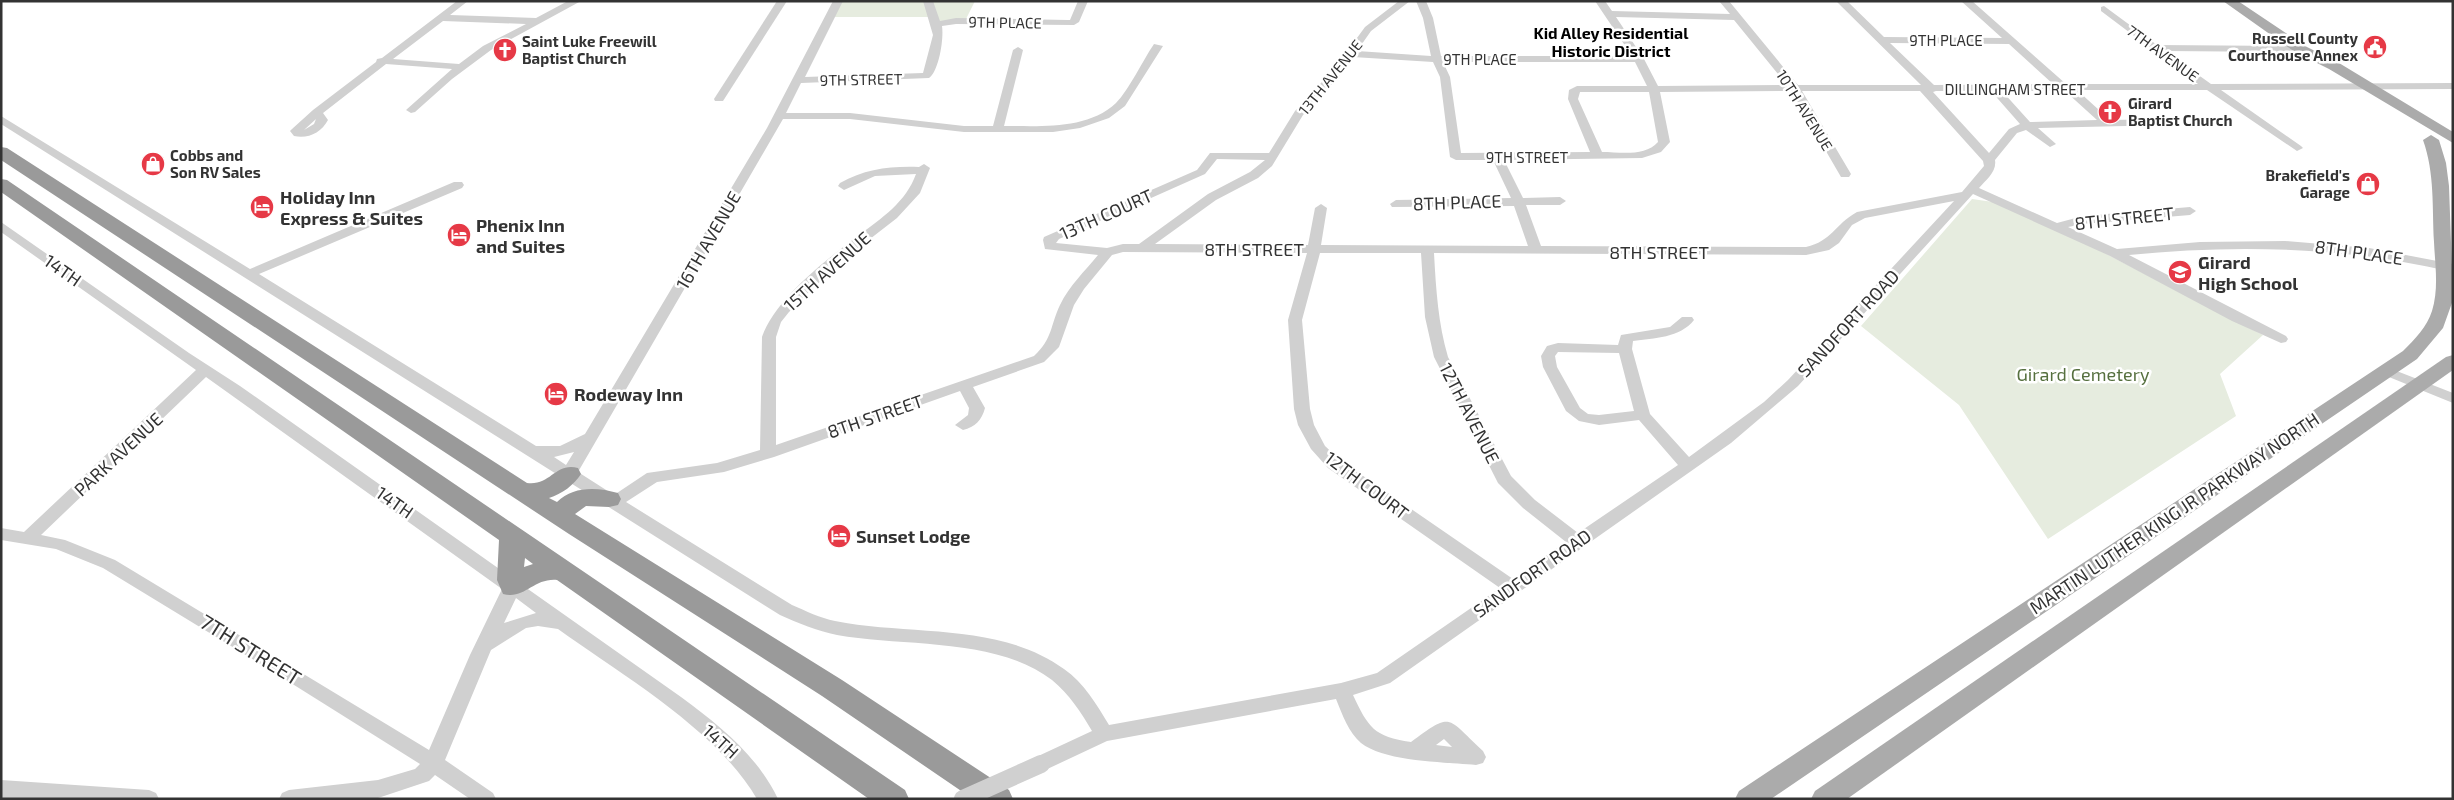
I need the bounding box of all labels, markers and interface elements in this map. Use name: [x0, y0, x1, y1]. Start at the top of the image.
street label: 9TH PLACE: [968, 12, 1042, 32]
street label: 7TH AVENUE: [2123, 21, 2203, 85]
district label: Kid Alley Residential Historic District: [1534, 23, 1689, 60]
place label: Russell County Courthouse Annex: [2228, 29, 2359, 64]
street label: 9TH PLACE: [1909, 31, 1983, 49]
place label: Saint Luke Freewill Baptist Church: [522, 32, 657, 67]
public building icon: Russell County Courthouse Annex: [2362, 34, 2388, 60]
street label: 13TH AVENUE: [1294, 36, 1366, 118]
church icon: Saint Luke Freewill Baptist Church: [492, 37, 518, 63]
street label: 9TH PLACE: [1443, 50, 1517, 68]
street label: 10TH AVENUE: [1773, 66, 1837, 154]
street label: 9TH STREET: [820, 69, 903, 89]
street label: DILLINGHAM STREET: [1944, 80, 2086, 98]
place label: Girard Baptist Church: [2128, 94, 2232, 129]
church icon: Girard Baptist Church: [2097, 99, 2123, 125]
place label: Cobbs and Son RV Sales: [170, 146, 261, 181]
street label: 9TH STREET: [1486, 148, 1569, 166]
shop icon: Cobbs and Son RV Sales: [140, 151, 166, 177]
place label: Brakefield's Garage: [2265, 166, 2350, 201]
shop icon: Brakefield's Garage: [2355, 171, 2381, 197]
street label: 13TH COURT: [1056, 184, 1156, 244]
place label: Holiday Inn Express & Suites: [280, 186, 423, 229]
street label: 16TH AVENUE: [671, 187, 745, 293]
street label: 8TH PLACE: [1412, 189, 1502, 215]
hotel icon: Holiday Inn Express & Suites: [249, 194, 275, 220]
street label: 8TH STREET: [2073, 202, 2175, 234]
place label: Phenix Inn and Suites: [476, 214, 565, 257]
hotel icon: Phenix Inn and Suites: [446, 222, 472, 248]
street label: 15TH AVENUE: [779, 226, 875, 316]
street label: 8TH PLACE: [2314, 235, 2404, 269]
street label: 8TH STREET: [1204, 238, 1304, 260]
street label: 8TH STREET: [1609, 241, 1709, 263]
street label: 14TH: [40, 249, 86, 291]
place label: Girard High School: [2198, 251, 2298, 294]
school or university icon: Girard High School: [2167, 259, 2193, 285]
street label: SANDFORT ROAD: [1793, 265, 1903, 381]
street label: 12TH AVENUE: [1435, 359, 1505, 467]
park label: Girard Cemetery: [2017, 363, 2150, 385]
hotel icon: Rodeway Inn: [543, 381, 569, 407]
place label: Rodeway Inn: [574, 383, 683, 405]
street label: 8TH STREET: [824, 389, 926, 443]
street label: PARK AVENUE: [69, 408, 167, 500]
street label: MARTIN LUTHER KING JR PARKWAY NORTH: [2025, 408, 2323, 618]
street label: 12TH COURT: [1321, 446, 1414, 524]
street label: 14TH: [372, 481, 418, 523]
hotel icon: Sunset Lodge: [826, 523, 852, 549]
street label: SANDFORT ROAD: [1469, 524, 1595, 622]
place label: Sunset Lodge: [856, 525, 971, 547]
street label: 7TH STREET: [196, 608, 306, 690]
street label: 14TH: [699, 719, 743, 763]

